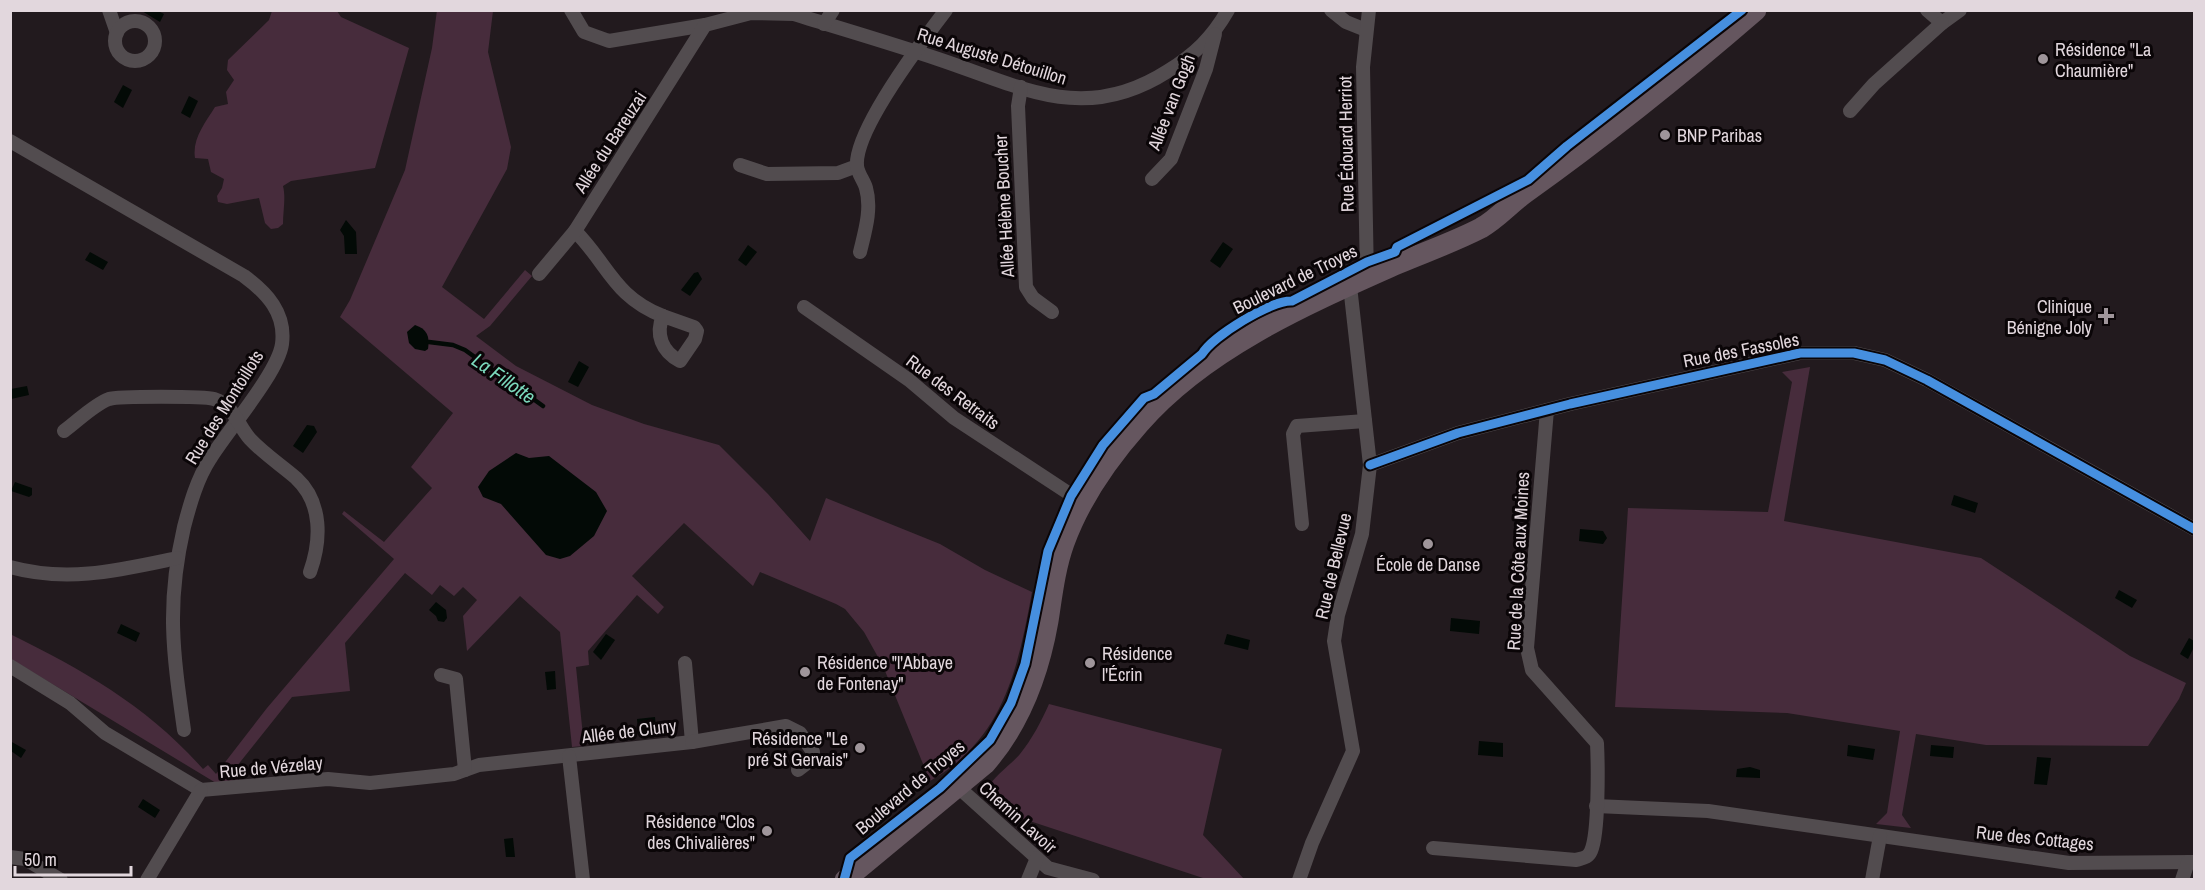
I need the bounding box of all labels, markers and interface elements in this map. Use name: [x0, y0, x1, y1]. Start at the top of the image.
street label: Rue Auguste Détouillon: [914, 21, 1070, 91]
place label: Résidence "La Chaumière": [2055, 37, 2151, 83]
street label: Allée van Gogh: [1141, 50, 1201, 155]
marker: Résidence "La Chaumière": [2036, 52, 2050, 66]
street label: Rue Édouard Herriot: [1332, 76, 1360, 212]
street label: Allée du Bareuzai: [567, 86, 652, 199]
place label: BNP Paribas: [1677, 123, 1762, 148]
marker: BNP Paribas: [1658, 128, 1672, 142]
street label: Allée Hélène Boucher: [988, 134, 1020, 279]
street label: Boulevard de Troyes: [1229, 238, 1361, 320]
place label: Clinique Bénigne Joly: [2007, 294, 2093, 340]
marker: Clinique Bénigne Joly: [2097, 307, 2115, 325]
street label: Rue des Fassoles: [1681, 327, 1801, 373]
street label: Rue des Montoillots: [179, 345, 269, 469]
water label: La Fillotte: [467, 346, 541, 410]
street label: Rue des Retraits: [901, 349, 1005, 435]
street label: Rue de la Côte aux Moines: [1501, 471, 1535, 651]
street label: Rue de Bellevue: [1309, 510, 1357, 622]
marker: École de Danse: [1421, 537, 1435, 551]
place label: École de Danse: [1376, 552, 1480, 577]
place label: Résidence l'Écrin: [1102, 641, 1173, 687]
place label: Résidence "l'Abbaye de Fontenay": [817, 650, 953, 696]
marker: Résidence l'Écrin: [1083, 656, 1097, 670]
marker: Résidence "l'Abbaye de Fontenay": [798, 665, 812, 679]
street label: Allée de Cluny: [579, 713, 678, 749]
place label: Résidence "Le pré St Gervais": [748, 726, 848, 772]
street label: Boulevard de Troyes: [850, 734, 970, 840]
marker: Résidence "Le pré St Gervais": [853, 741, 867, 755]
street label: Rue de Vézelay: [218, 750, 324, 784]
street label: Chemin Lavoir: [974, 775, 1062, 859]
place label: Résidence "Clos des Chivalières": [646, 809, 755, 855]
street label: Rue des Cottages: [1975, 819, 2095, 857]
marker: Résidence "Clos des Chivalières": [760, 824, 774, 838]
scale bar: [15, 839, 130, 877]
text: 50 m: [24, 847, 57, 872]

